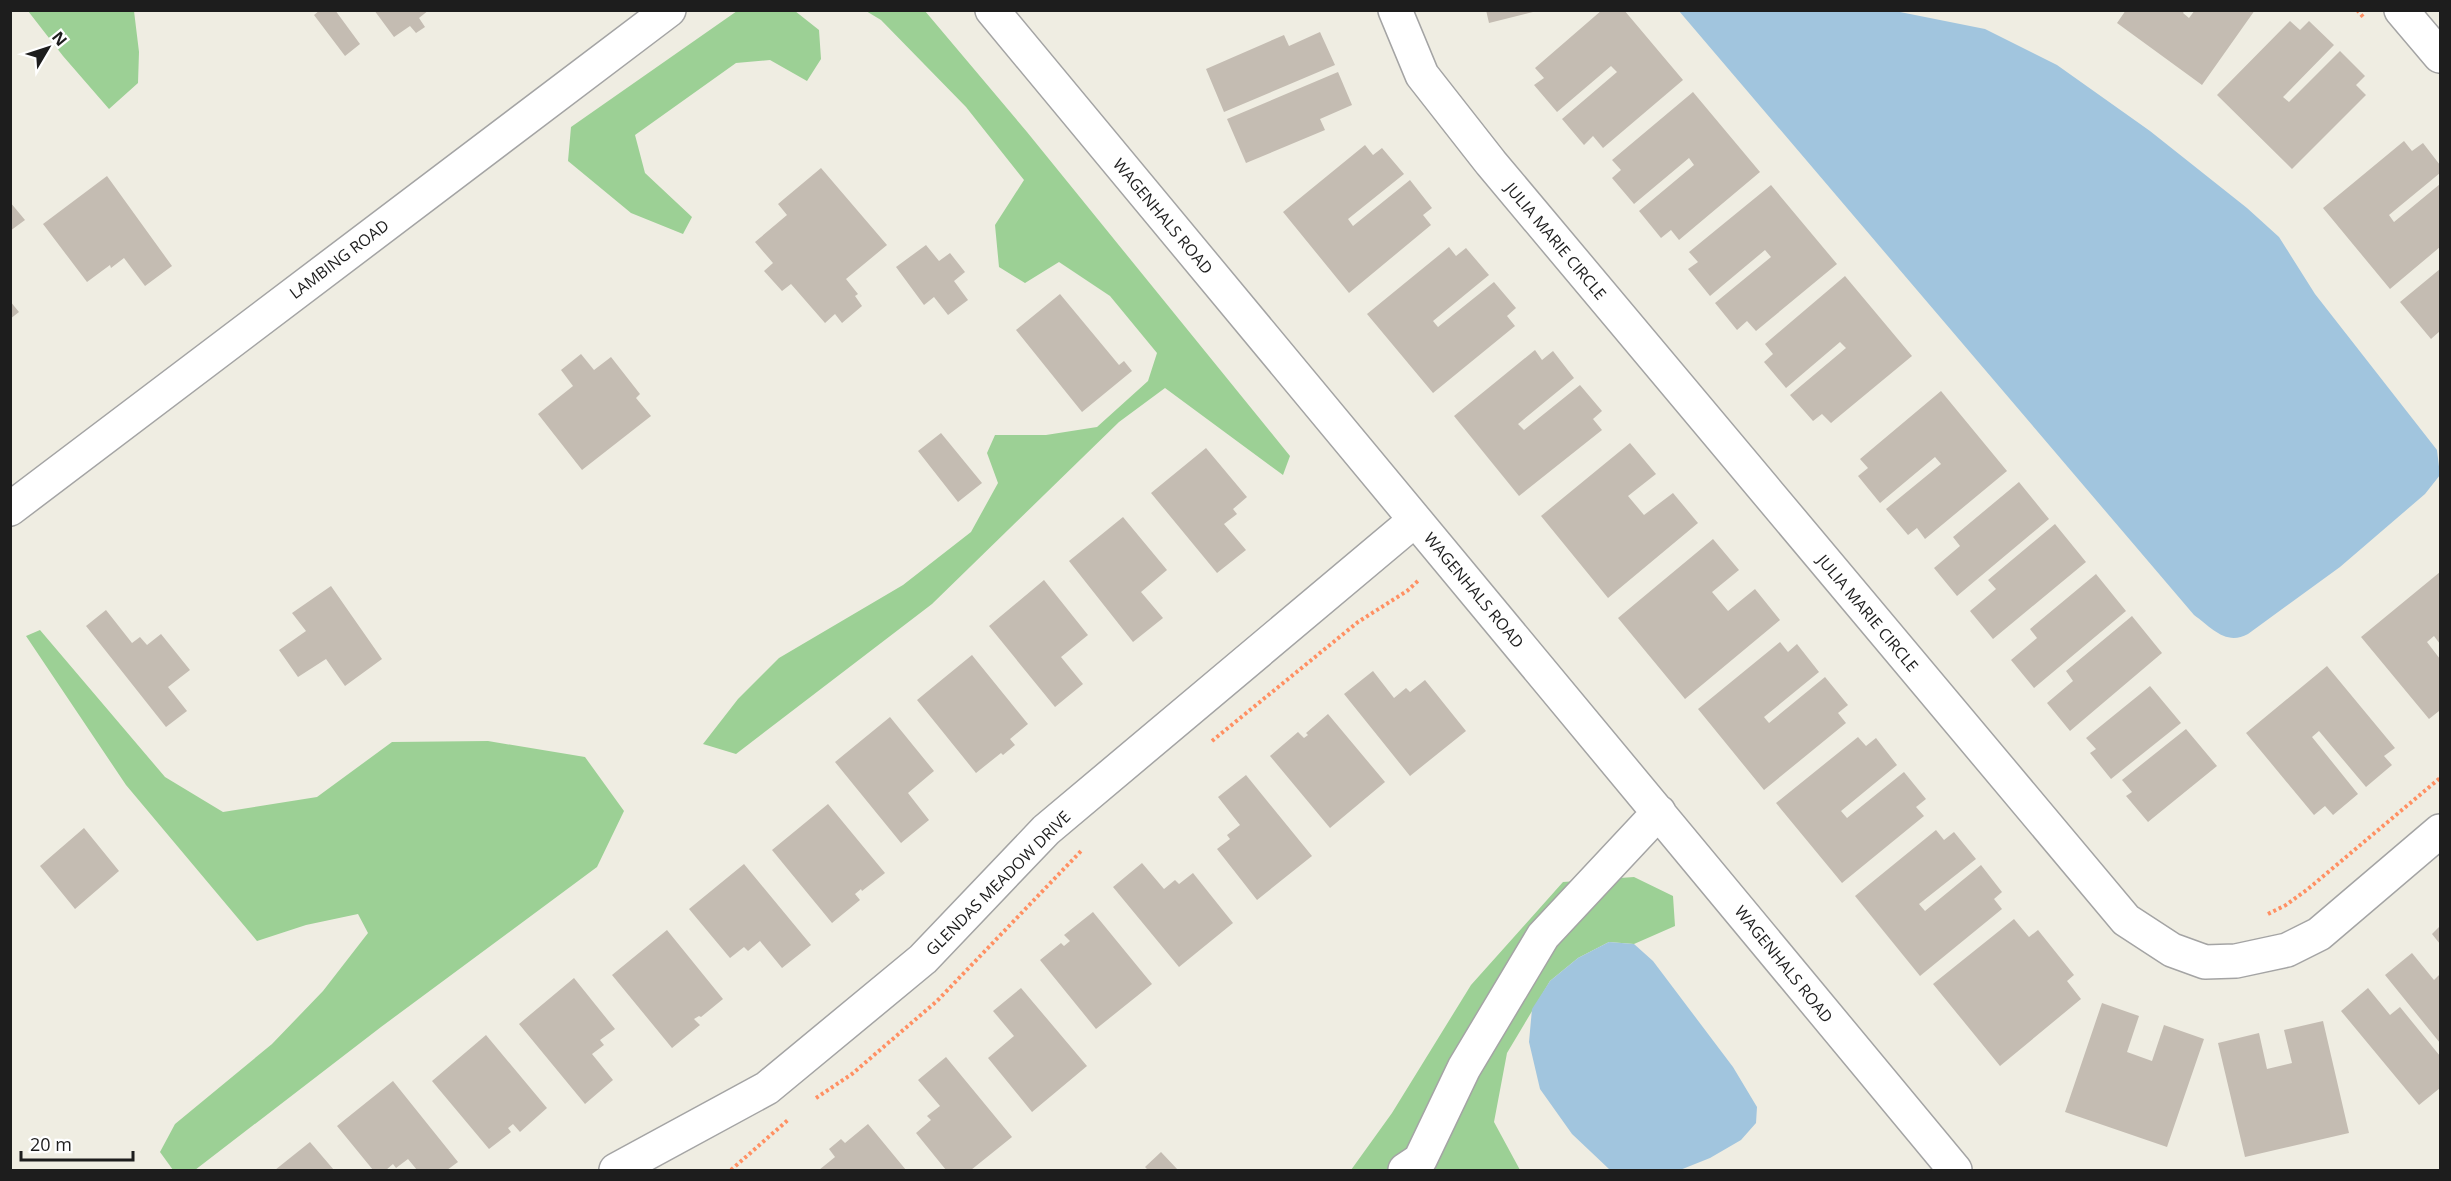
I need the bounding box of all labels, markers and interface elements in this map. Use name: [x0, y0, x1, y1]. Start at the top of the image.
north arrow: [18, 18, 78, 78]
text: N: [47, 27, 72, 51]
street label: WAGENHALS ROAD: [1108, 154, 1218, 278]
street label: JULIA MARIE CIRCLE: [1499, 176, 1612, 304]
street label: LAMBING ROAD: [285, 214, 393, 304]
street label: WAGENHALS ROAD: [1419, 528, 1529, 652]
street label: JULIA MARIE CIRCLE: [1811, 548, 1924, 676]
street label: GLENDAS MEADOW DRIVE: [921, 806, 1075, 960]
street label: WAGENHALS ROAD: [1730, 901, 1838, 1027]
scale bar: [21, 1124, 134, 1162]
text: 20 m: [30, 1132, 72, 1156]

